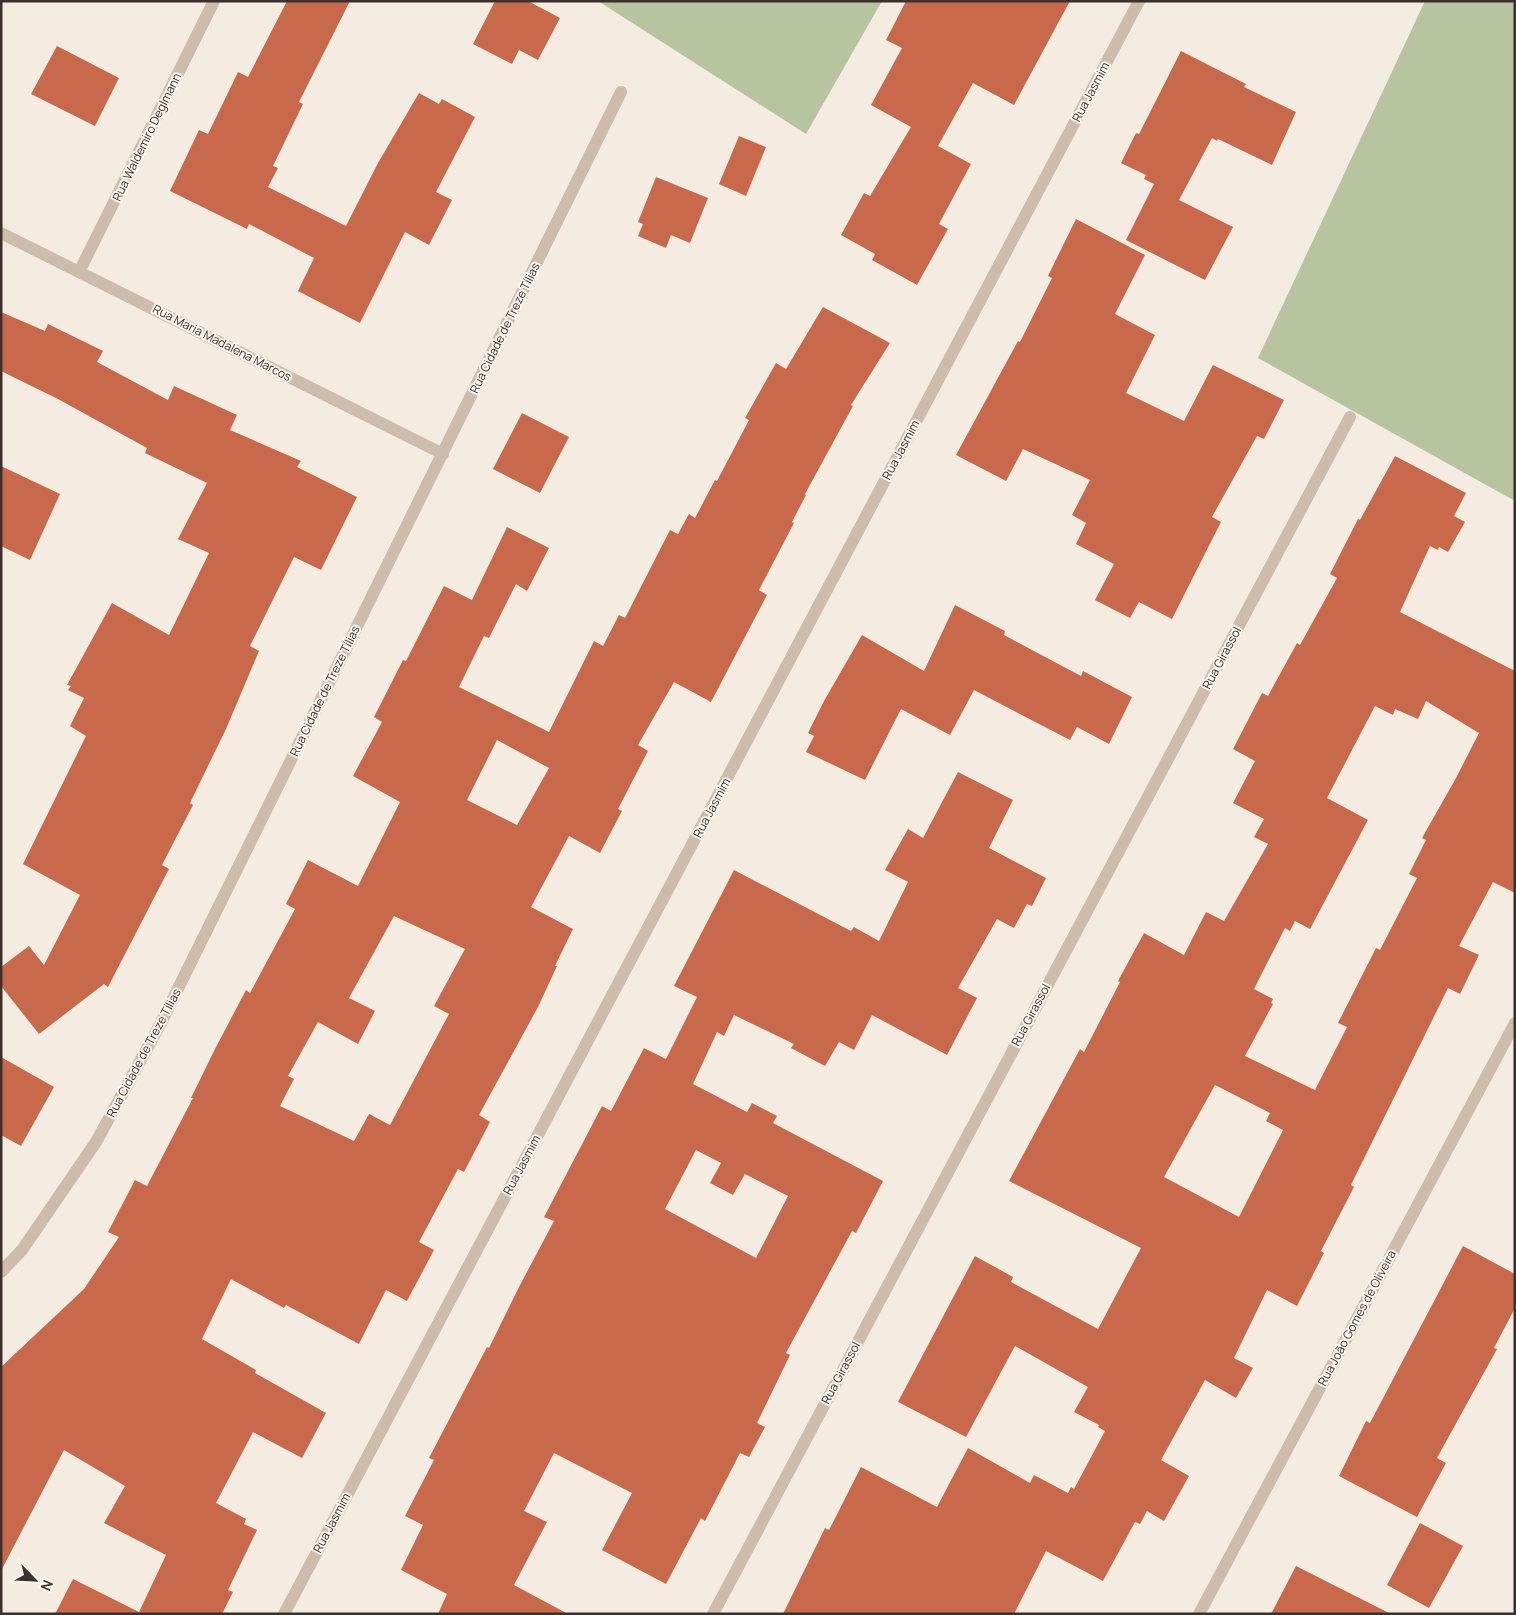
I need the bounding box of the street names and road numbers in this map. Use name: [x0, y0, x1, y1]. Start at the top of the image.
street label: Rua Jasmim: [1068, 59, 1113, 125]
street label: Rua Waldemiro Deglmann: [108, 70, 185, 204]
street label: Rua Cidade de Treze Tílias: [465, 260, 544, 396]
street label: Rua Maria Madalena Marcos: [150, 300, 295, 385]
street label: Rua Jasmim: [878, 417, 923, 483]
street label: Rua Cidade de Treze Tílias: [285, 623, 364, 759]
street label: Rua Girassol: [1198, 624, 1245, 692]
street label: Rua Jasmim: [689, 775, 734, 841]
street label: Rua Girassol: [1007, 981, 1054, 1049]
street label: Rua Cidade de Treze Tílias: [102, 985, 185, 1120]
street label: Rua Jasmim: [499, 1132, 544, 1198]
street label: Rua João Gomes de Oliveira: [1314, 1247, 1400, 1389]
street label: Rua Girassol: [817, 1339, 864, 1407]
street label: Rua Jasmim: [309, 1490, 354, 1556]

